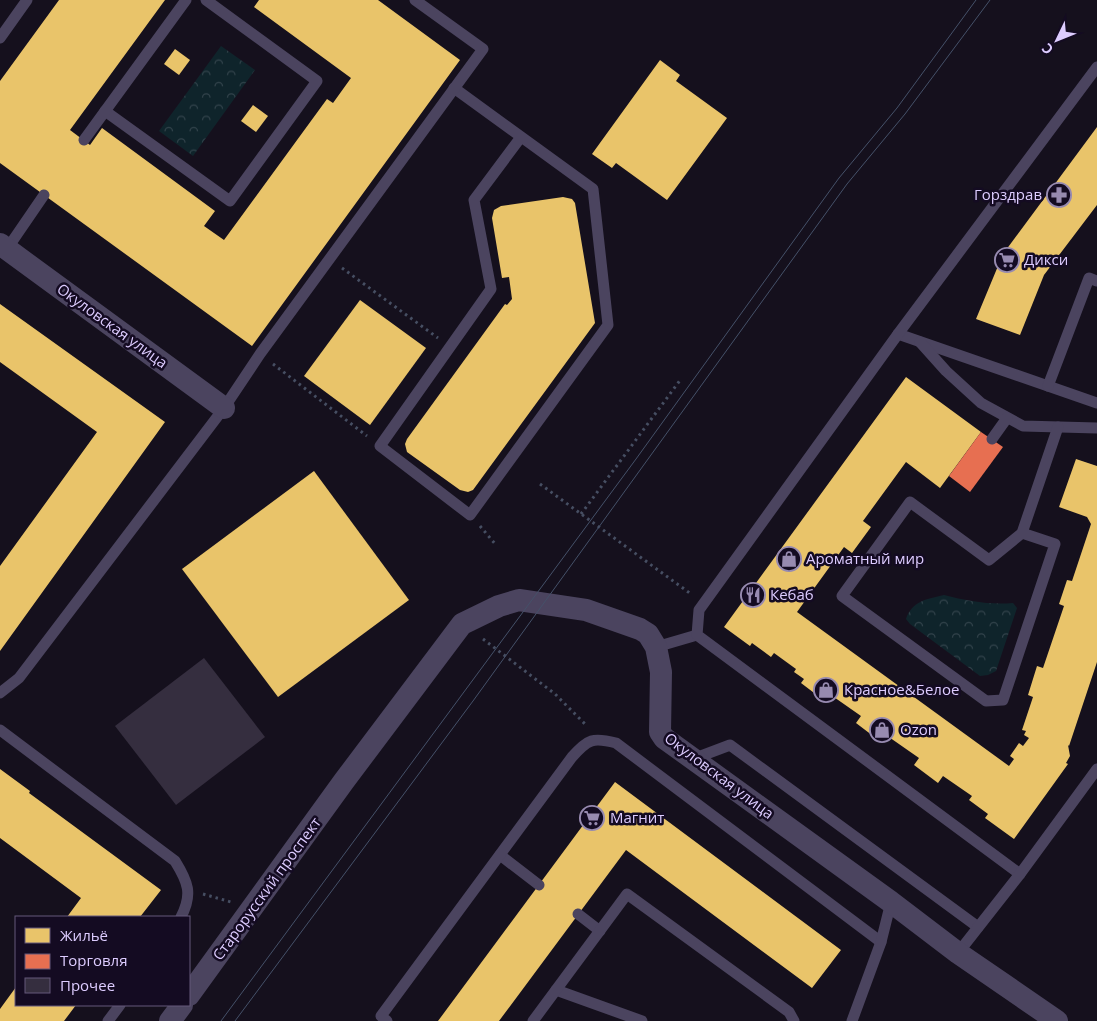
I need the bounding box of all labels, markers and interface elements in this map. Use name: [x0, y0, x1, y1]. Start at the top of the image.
north arrow: [1032, 15, 1082, 65]
text: С: [1037, 39, 1057, 59]
pharmacy icon: Горздрав: [1046, 182, 1072, 208]
place label: Горздрав: [974, 184, 1042, 204]
supermarket icon: Дикси: [994, 247, 1020, 273]
place label: Дикси: [1024, 249, 1068, 269]
street label: Окуловская улица: [53, 278, 172, 372]
shop icon: Ароматный мир: [776, 546, 802, 572]
place label: Ароматный мир: [806, 548, 924, 568]
restaurant icon: Кебаб: [740, 582, 766, 608]
place label: Кебаб: [770, 584, 814, 604]
shop icon: Красное&Белое: [813, 677, 839, 703]
place label: Красное&Белое: [844, 679, 959, 699]
shop icon: Ozon: [869, 717, 895, 743]
place label: Ozon: [900, 719, 937, 739]
street label: Окуловская улица: [661, 727, 778, 823]
supermarket icon: Магнит: [579, 805, 605, 831]
place label: Магнит: [610, 807, 664, 827]
street label: Старорусский проспект: [208, 813, 325, 964]
legend: [15, 916, 190, 1006]
text: Жильё: [60, 925, 108, 945]
text: Торговля: [60, 950, 127, 970]
text: Прочее: [60, 975, 115, 995]

